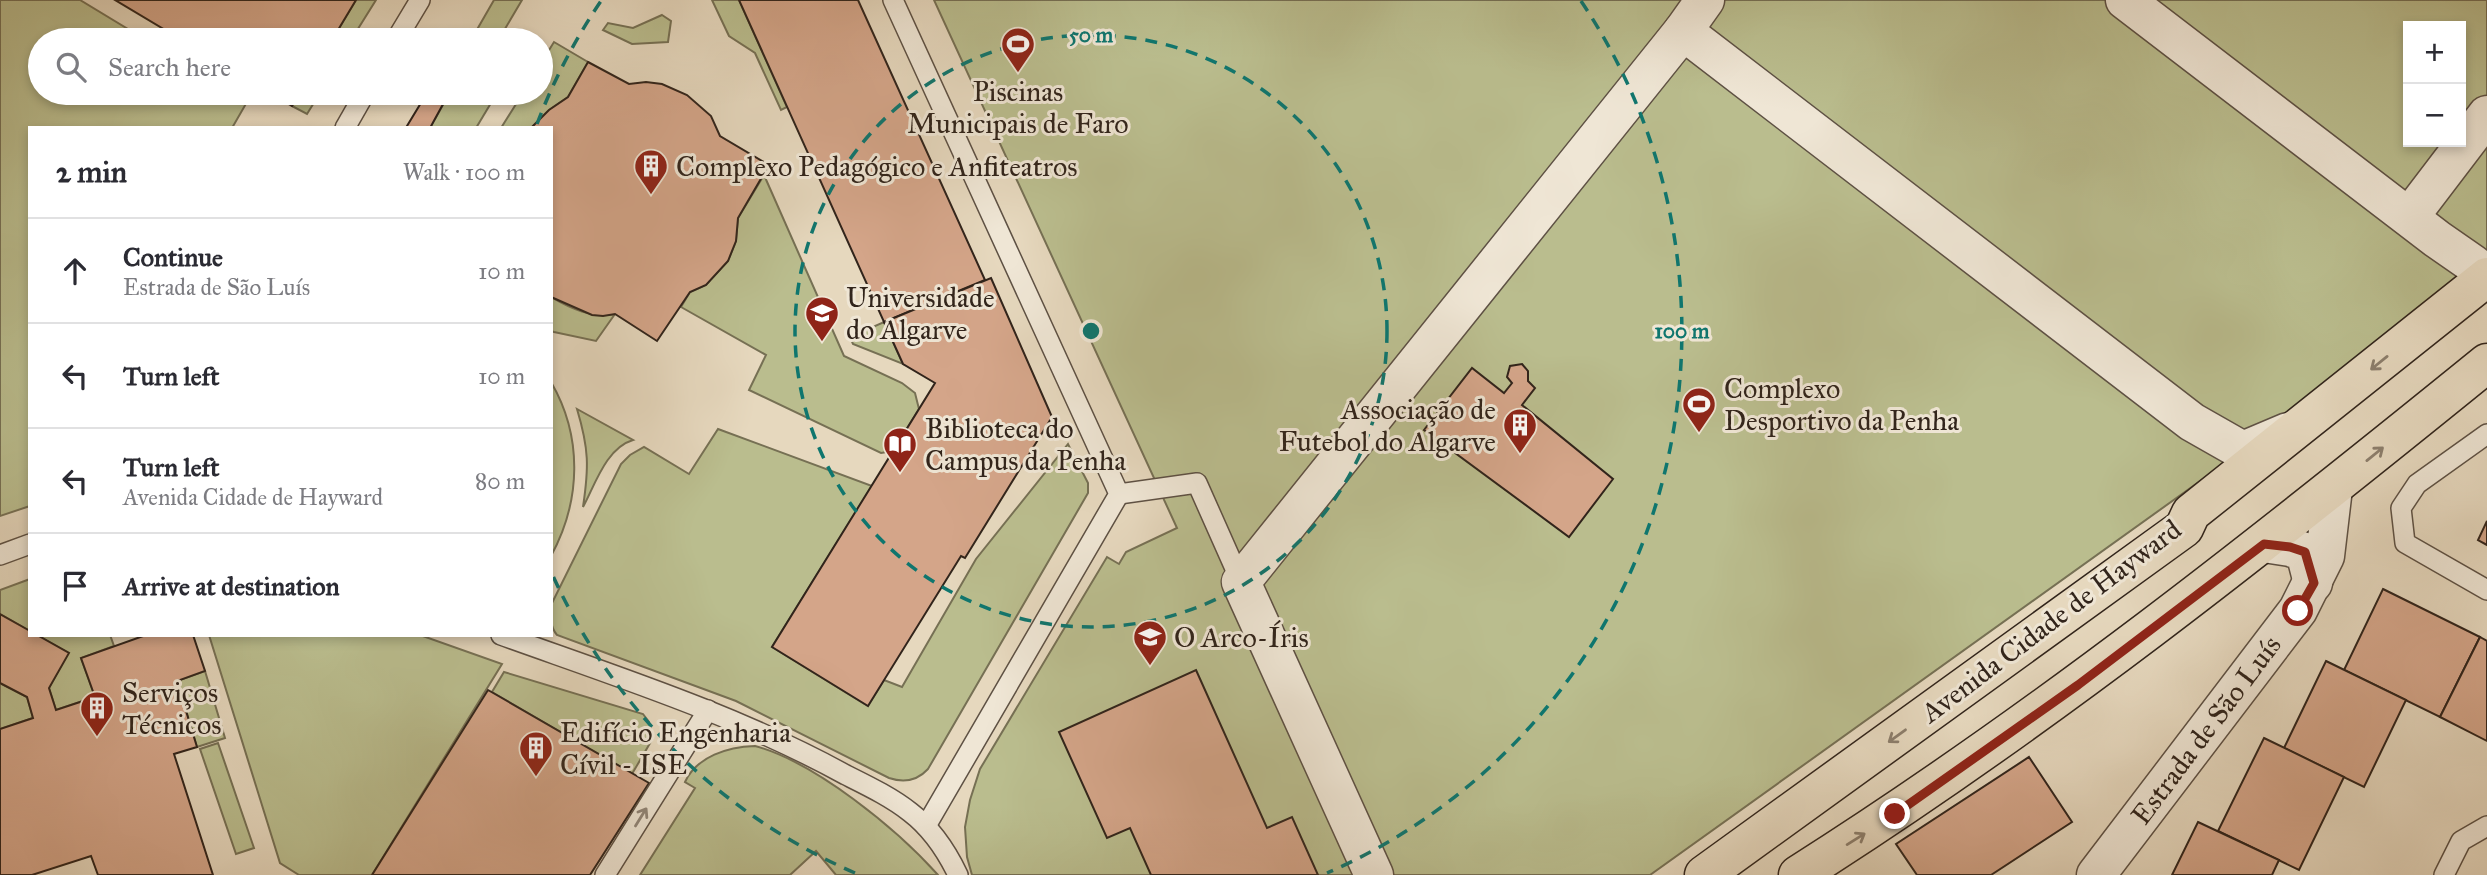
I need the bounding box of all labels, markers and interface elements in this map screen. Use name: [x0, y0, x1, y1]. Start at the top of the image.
map controls: [2403, 21, 2466, 147]
button: +: [2403, 21, 2466, 84]
text: 50 m: [1069, 22, 1113, 48]
sports icon: Piscinas Municipais de Faro: [999, 25, 1037, 74]
search box: [28, 28, 553, 105]
icon: search: [52, 48, 90, 86]
text: Search here: [108, 51, 231, 83]
place label: Piscinas Municipais de Faro: [907, 74, 1129, 141]
button: −: [2403, 84, 2466, 147]
building icon: Complexo Pedagógico e Anfiteatros: [632, 147, 670, 196]
place label: Complexo Pedagógico e Anfiteatros: [676, 149, 1077, 184]
text: 2 min: [56, 154, 127, 190]
text: Walk · 100 m: [403, 158, 525, 186]
text: Continue: [123, 241, 223, 273]
icon: ahead: [56, 252, 94, 290]
text: 10 m: [478, 257, 525, 285]
text: Estrada de São Luís: [123, 273, 310, 301]
place label: Universidade do Algarve: [846, 280, 995, 347]
school or university icon: Universidade do Algarve: [803, 294, 841, 343]
text: 100 m: [1655, 318, 1710, 344]
centre of rings: [1079, 319, 1103, 343]
one-way arrow: [2371, 356, 2389, 371]
icon: left: [56, 357, 94, 395]
text: Turn left: [123, 360, 219, 392]
text: 10 m: [478, 362, 525, 390]
place label: Complexo Desportivo da Penha: [1724, 371, 1959, 438]
sports icon: Complexo Desportivo da Penha: [1680, 385, 1718, 434]
place label: Associação de Futebol do Algarve: [1279, 392, 1496, 459]
building icon: Associação de Futebol do Algarve: [1501, 406, 1539, 455]
place label: Biblioteca do Campus da Penha: [925, 411, 1126, 478]
library icon: Biblioteca do Campus da Penha: [881, 425, 919, 474]
one-way arrow: [2365, 447, 2383, 462]
text: Turn left: [123, 451, 219, 483]
icon: left: [56, 462, 94, 500]
text: 80 m: [475, 467, 525, 495]
text: Avenida Cidade de Hayward: [123, 483, 383, 511]
street label: Avenida Cidade de Hayward: [1913, 512, 2188, 731]
icon: arrive: [56, 567, 94, 605]
text: Arrive at destination: [123, 570, 340, 602]
route start: [2282, 595, 2313, 626]
school or university icon: O Arco-Íris: [1131, 618, 1169, 667]
place label: O Arco-Íris: [1174, 620, 1309, 655]
street label: Estrada de São Luís: [2123, 628, 2289, 832]
place label: Serviços Técnicos: [122, 675, 221, 742]
building icon: Serviços Técnicos: [78, 689, 116, 738]
place label: Edifício Engenharia Cívil - ISE: [560, 715, 791, 782]
building icon: Edifício Engenharia Cívil - ISE: [517, 729, 555, 778]
one-way arrow: [1888, 729, 1907, 743]
route end: [1879, 798, 1910, 829]
one-way arrow: [634, 808, 649, 827]
one-way arrow: [1846, 831, 1865, 846]

